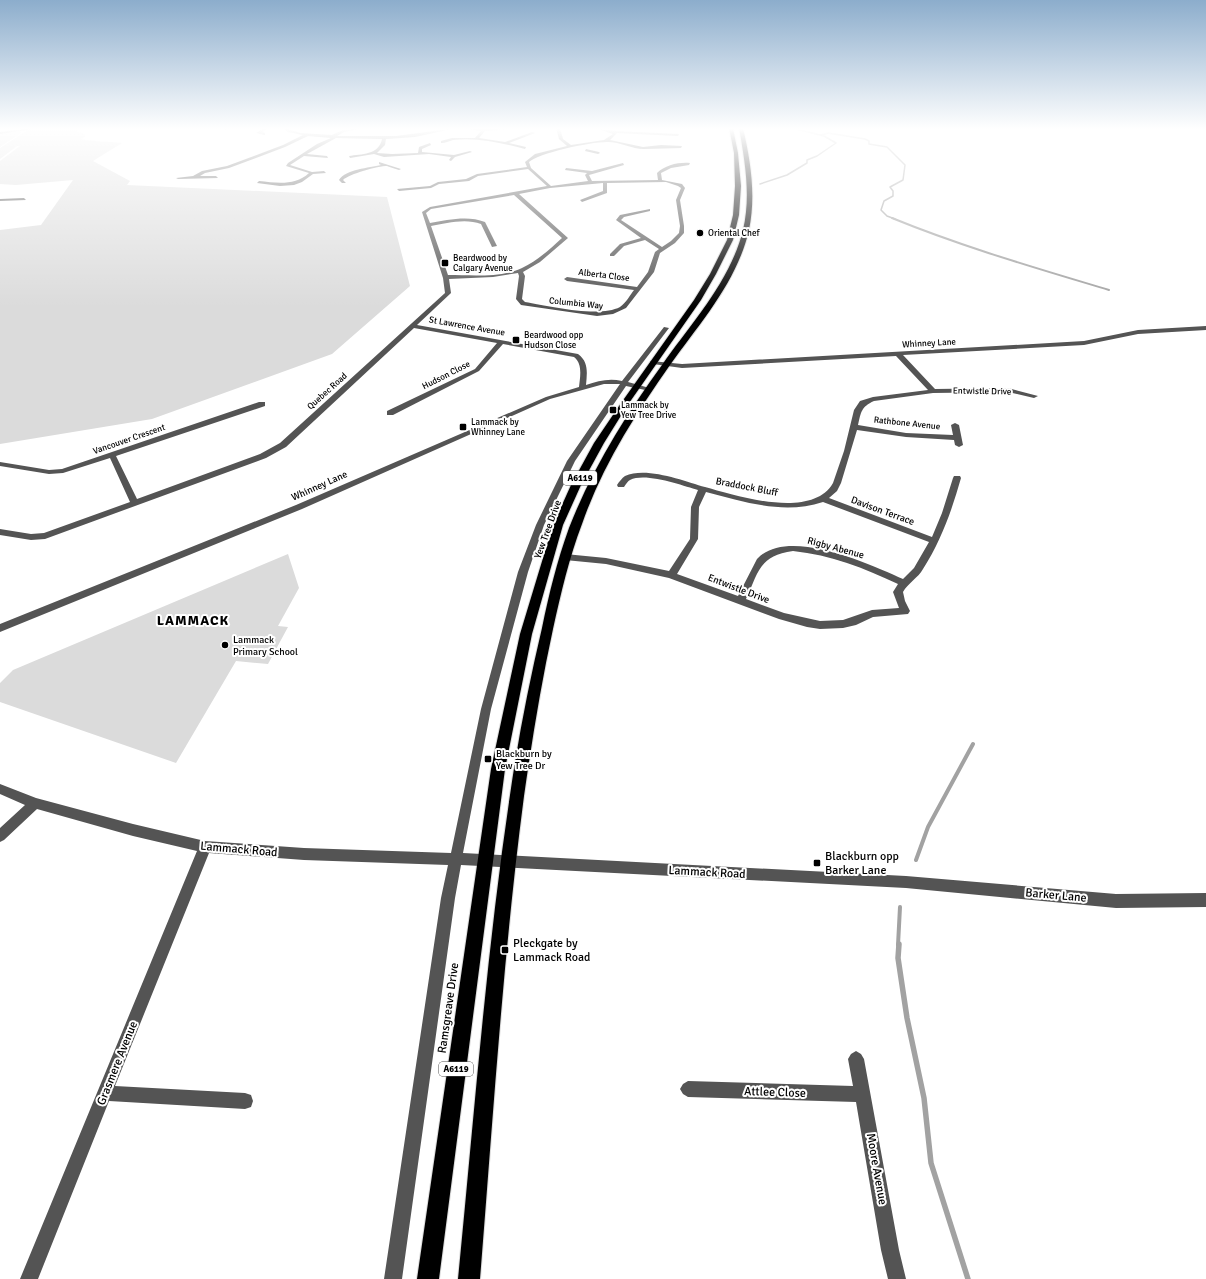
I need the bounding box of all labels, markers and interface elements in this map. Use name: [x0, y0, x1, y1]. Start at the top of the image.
marker: Oriental Chef: [695, 228, 705, 238]
place label: Oriental Chef: [708, 228, 760, 239]
place label: Beardwood by Calgary Avenue: [453, 253, 513, 274]
marker: Beardwood by Calgary Avenue: [440, 258, 450, 268]
street label: Alberta Close: [578, 267, 631, 284]
street label: Columbia Way: [548, 295, 604, 312]
street label: St Lawrence Avenue: [428, 314, 506, 339]
place label: Beardwood opp Hudson Close: [524, 330, 583, 351]
marker: Beardwood opp Hudson Close: [511, 335, 521, 345]
street label: Whinney Lane: [902, 337, 957, 350]
street label: Hudson Close: [420, 358, 472, 392]
street label: Quebec Road: [305, 370, 350, 412]
street label: Entwistle Drive: [953, 385, 1012, 398]
place label: Lammack by Yew Tree Drive: [621, 400, 677, 421]
marker: Lammack by Yew Tree Drive: [608, 405, 618, 415]
street label: Rathbone Avenue: [873, 415, 941, 433]
place label: Lammack by Whinney Lane: [471, 417, 525, 438]
street label: Vancouver Crescent: [92, 422, 167, 457]
marker: Lammack by Whinney Lane: [458, 422, 468, 432]
street label: Whinney Lane: [290, 468, 349, 504]
road number: A6119: [563, 471, 597, 485]
street label: Braddock Bluff: [715, 475, 779, 499]
street label: Davison Terrace: [849, 494, 916, 528]
street label: Yew Tree Drive: [532, 499, 564, 560]
street label: Rigby Abenue: [806, 535, 866, 561]
street label: Entwistle Drive: [706, 572, 771, 606]
district label: LAMMACK: [157, 612, 229, 629]
place label: Lammack Primary School: [233, 634, 298, 658]
marker: Lammack Primary School: [220, 640, 230, 650]
place label: Blackburn by Yew Tree Dr: [496, 748, 552, 772]
marker: Blackburn by Yew Tree Dr: [483, 754, 493, 764]
street label: Lammack Road: [200, 839, 278, 860]
place label: Blackburn opp Barker Lane: [825, 849, 899, 878]
marker: Blackburn opp Barker Lane: [812, 858, 822, 868]
street label: Lammack Road: [668, 863, 746, 882]
street label: Barker Lane: [1025, 885, 1087, 906]
place label: Pleckgate by Lammack Road: [513, 936, 590, 965]
marker: Pleckgate by Lammack Road: [500, 945, 510, 955]
street label: Ramsgreave Drive: [435, 962, 462, 1054]
street label: Grasmere Avenue: [94, 1019, 141, 1107]
road number: A6119: [439, 1062, 473, 1076]
street label: Attlee Close: [744, 1084, 806, 1101]
street label: Moore Avenue: [863, 1132, 890, 1206]

